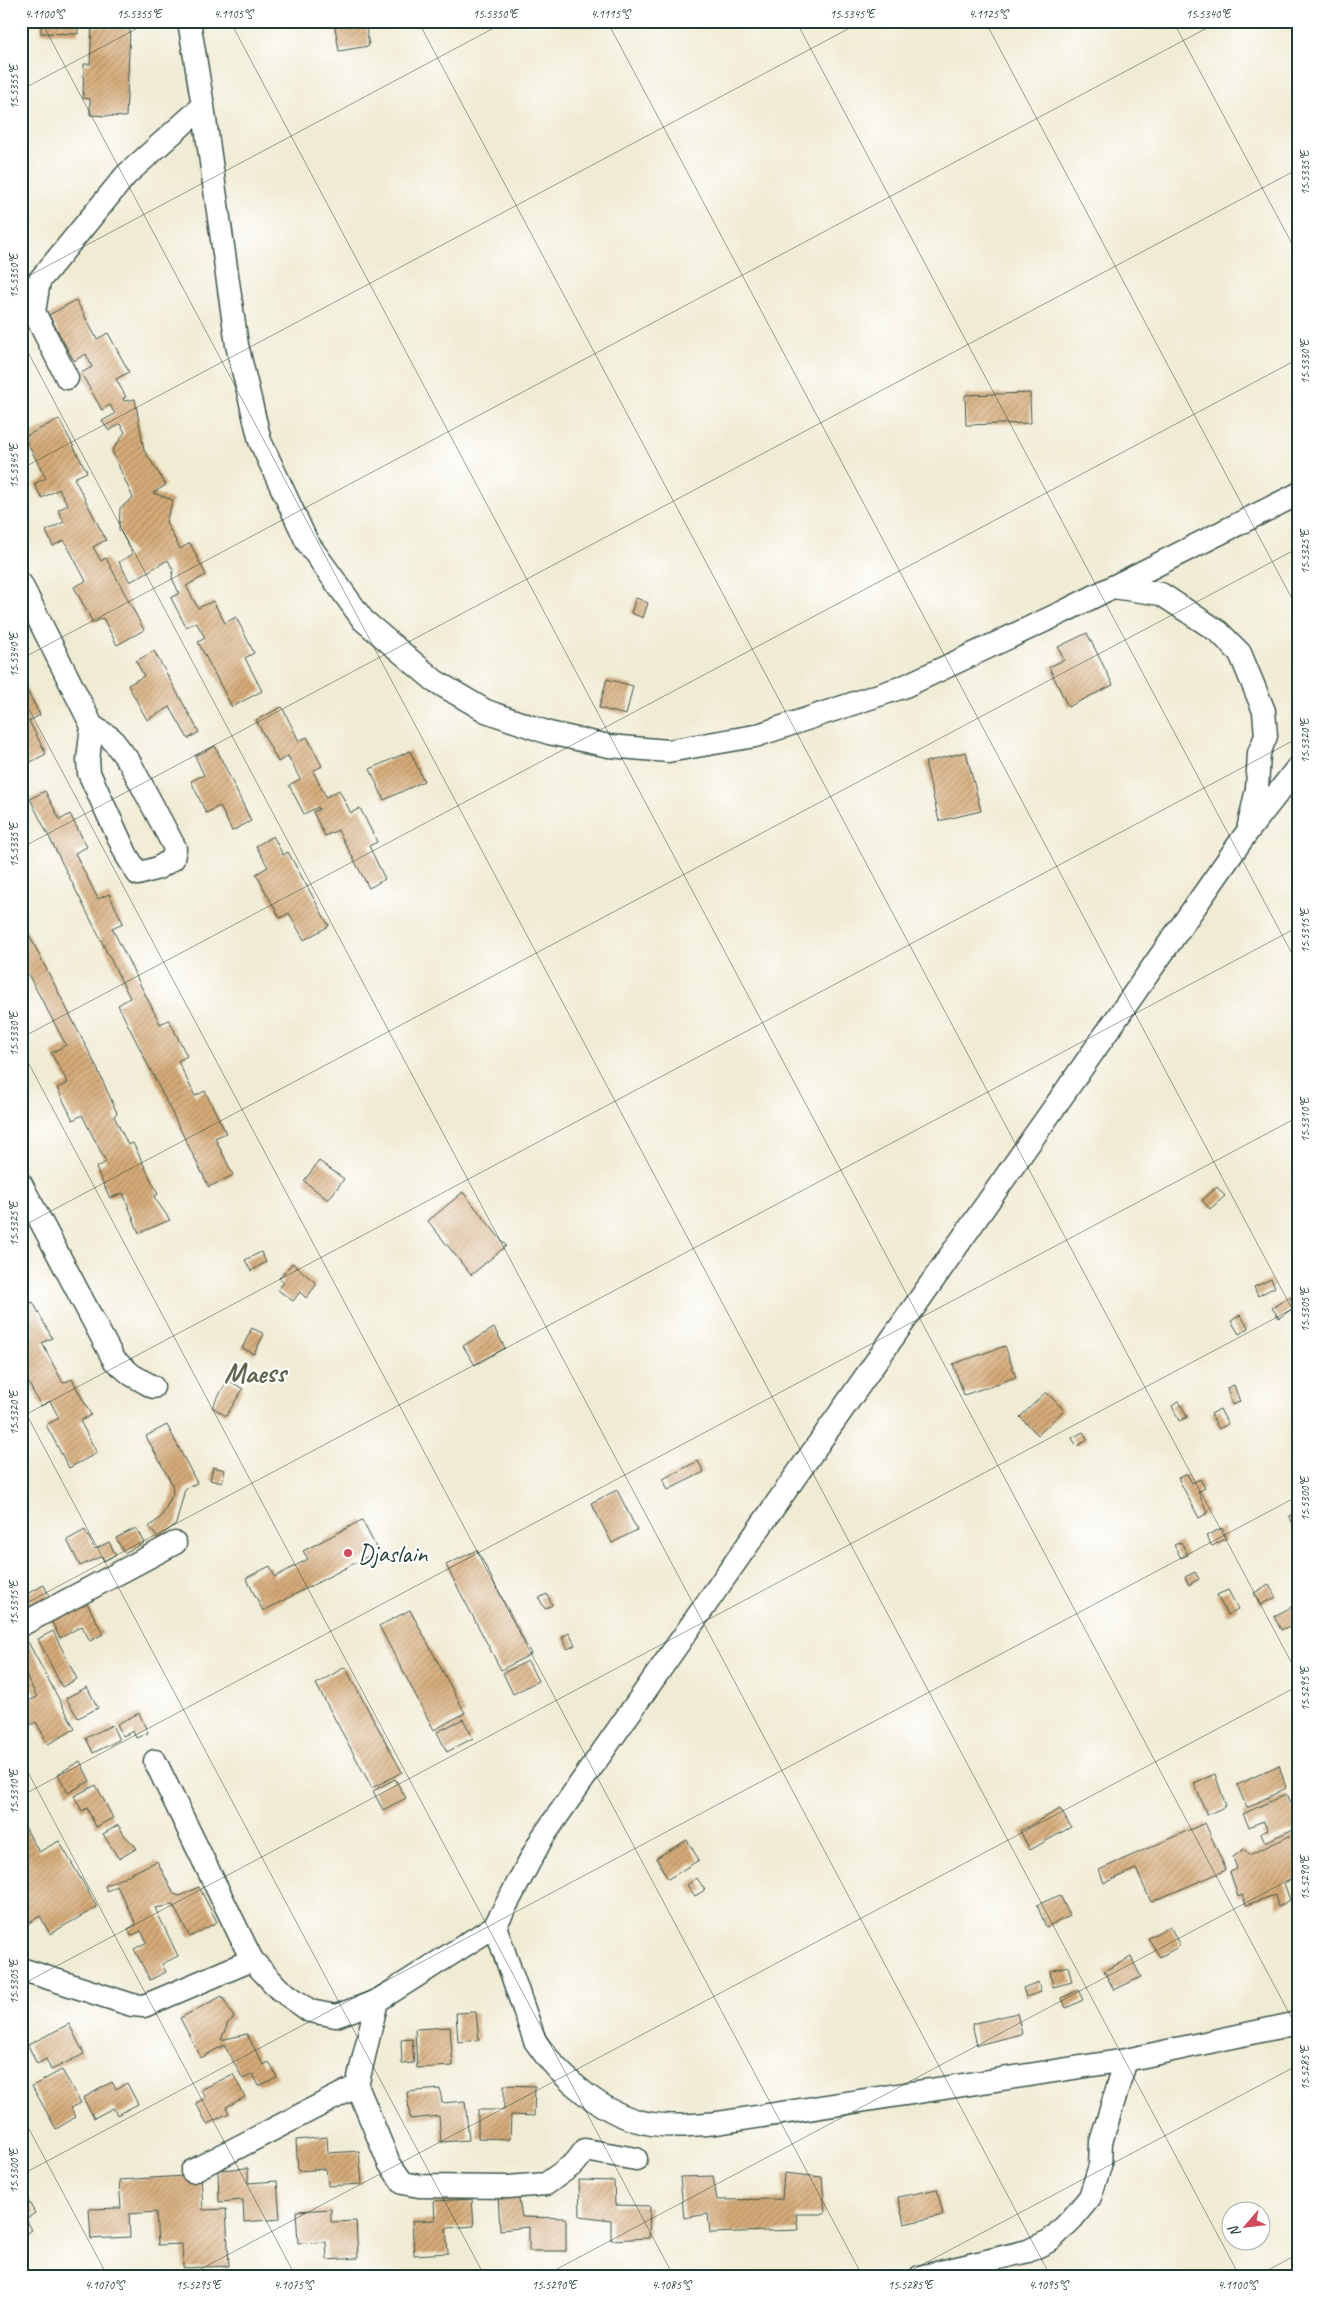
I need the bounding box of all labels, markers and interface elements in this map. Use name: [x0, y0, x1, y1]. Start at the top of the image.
text: 4.1100°S: [25, 6, 65, 22]
text: 15.5355°E: [117, 6, 163, 22]
text: 4.1105°S: [214, 6, 254, 22]
text: 15.5350°E: [473, 6, 519, 22]
text: 4.1115°S: [591, 6, 631, 22]
text: 15.5345°E: [830, 6, 876, 22]
text: 4.1125°S: [969, 6, 1009, 22]
text: 15.5340°E: [1186, 6, 1232, 22]
text: 15.5355°E: [6, 63, 22, 109]
text: 15.5335°E: [1297, 149, 1313, 195]
text: 15.5350°E: [6, 252, 22, 298]
text: 15.5330°E: [1297, 338, 1313, 384]
text: 15.5345°E: [6, 442, 22, 488]
text: 15.5325°E: [1297, 528, 1313, 574]
text: 15.5340°E: [6, 631, 22, 677]
text: 15.5320°E: [1297, 717, 1313, 763]
text: 15.5335°E: [6, 821, 22, 867]
text: 15.5315°E: [1297, 907, 1313, 953]
text: 15.5330°E: [6, 1010, 22, 1056]
text: 15.5310°E: [1297, 1096, 1313, 1142]
text: 15.5325°E: [6, 1200, 22, 1246]
text: 15.5305°E: [1297, 1286, 1313, 1332]
district label: Maess: [224, 1355, 289, 1390]
text: 15.5320°E: [6, 1389, 22, 1435]
text: 15.5300°E: [1297, 1475, 1313, 1521]
place label: Djaslain: [358, 1538, 428, 1570]
marker: Djaslain: [342, 1547, 354, 1559]
text: 15.5315°E: [6, 1579, 22, 1625]
text: 15.5295°E: [1297, 1665, 1313, 1711]
text: 15.5310°E: [6, 1768, 22, 1814]
text: 15.5290°E: [1297, 1854, 1313, 1900]
text: 15.5305°E: [6, 1958, 22, 2004]
text: 15.5285°E: [1297, 2044, 1313, 2090]
text: 15.5300°E: [6, 2147, 22, 2193]
north arrow: [1222, 2200, 1272, 2250]
text: N: [1224, 2222, 1245, 2240]
text: 4.1070°S: [85, 2277, 125, 2293]
text: 15.5295°E: [176, 2277, 222, 2293]
text: 4.1075°S: [274, 2277, 314, 2293]
text: 15.5290°E: [532, 2277, 578, 2293]
text: 4.1085°S: [652, 2277, 692, 2293]
text: 15.5285°E: [888, 2277, 934, 2293]
text: 4.1095°S: [1029, 2277, 1069, 2293]
text: 4.1100°S: [1218, 2277, 1258, 2293]

